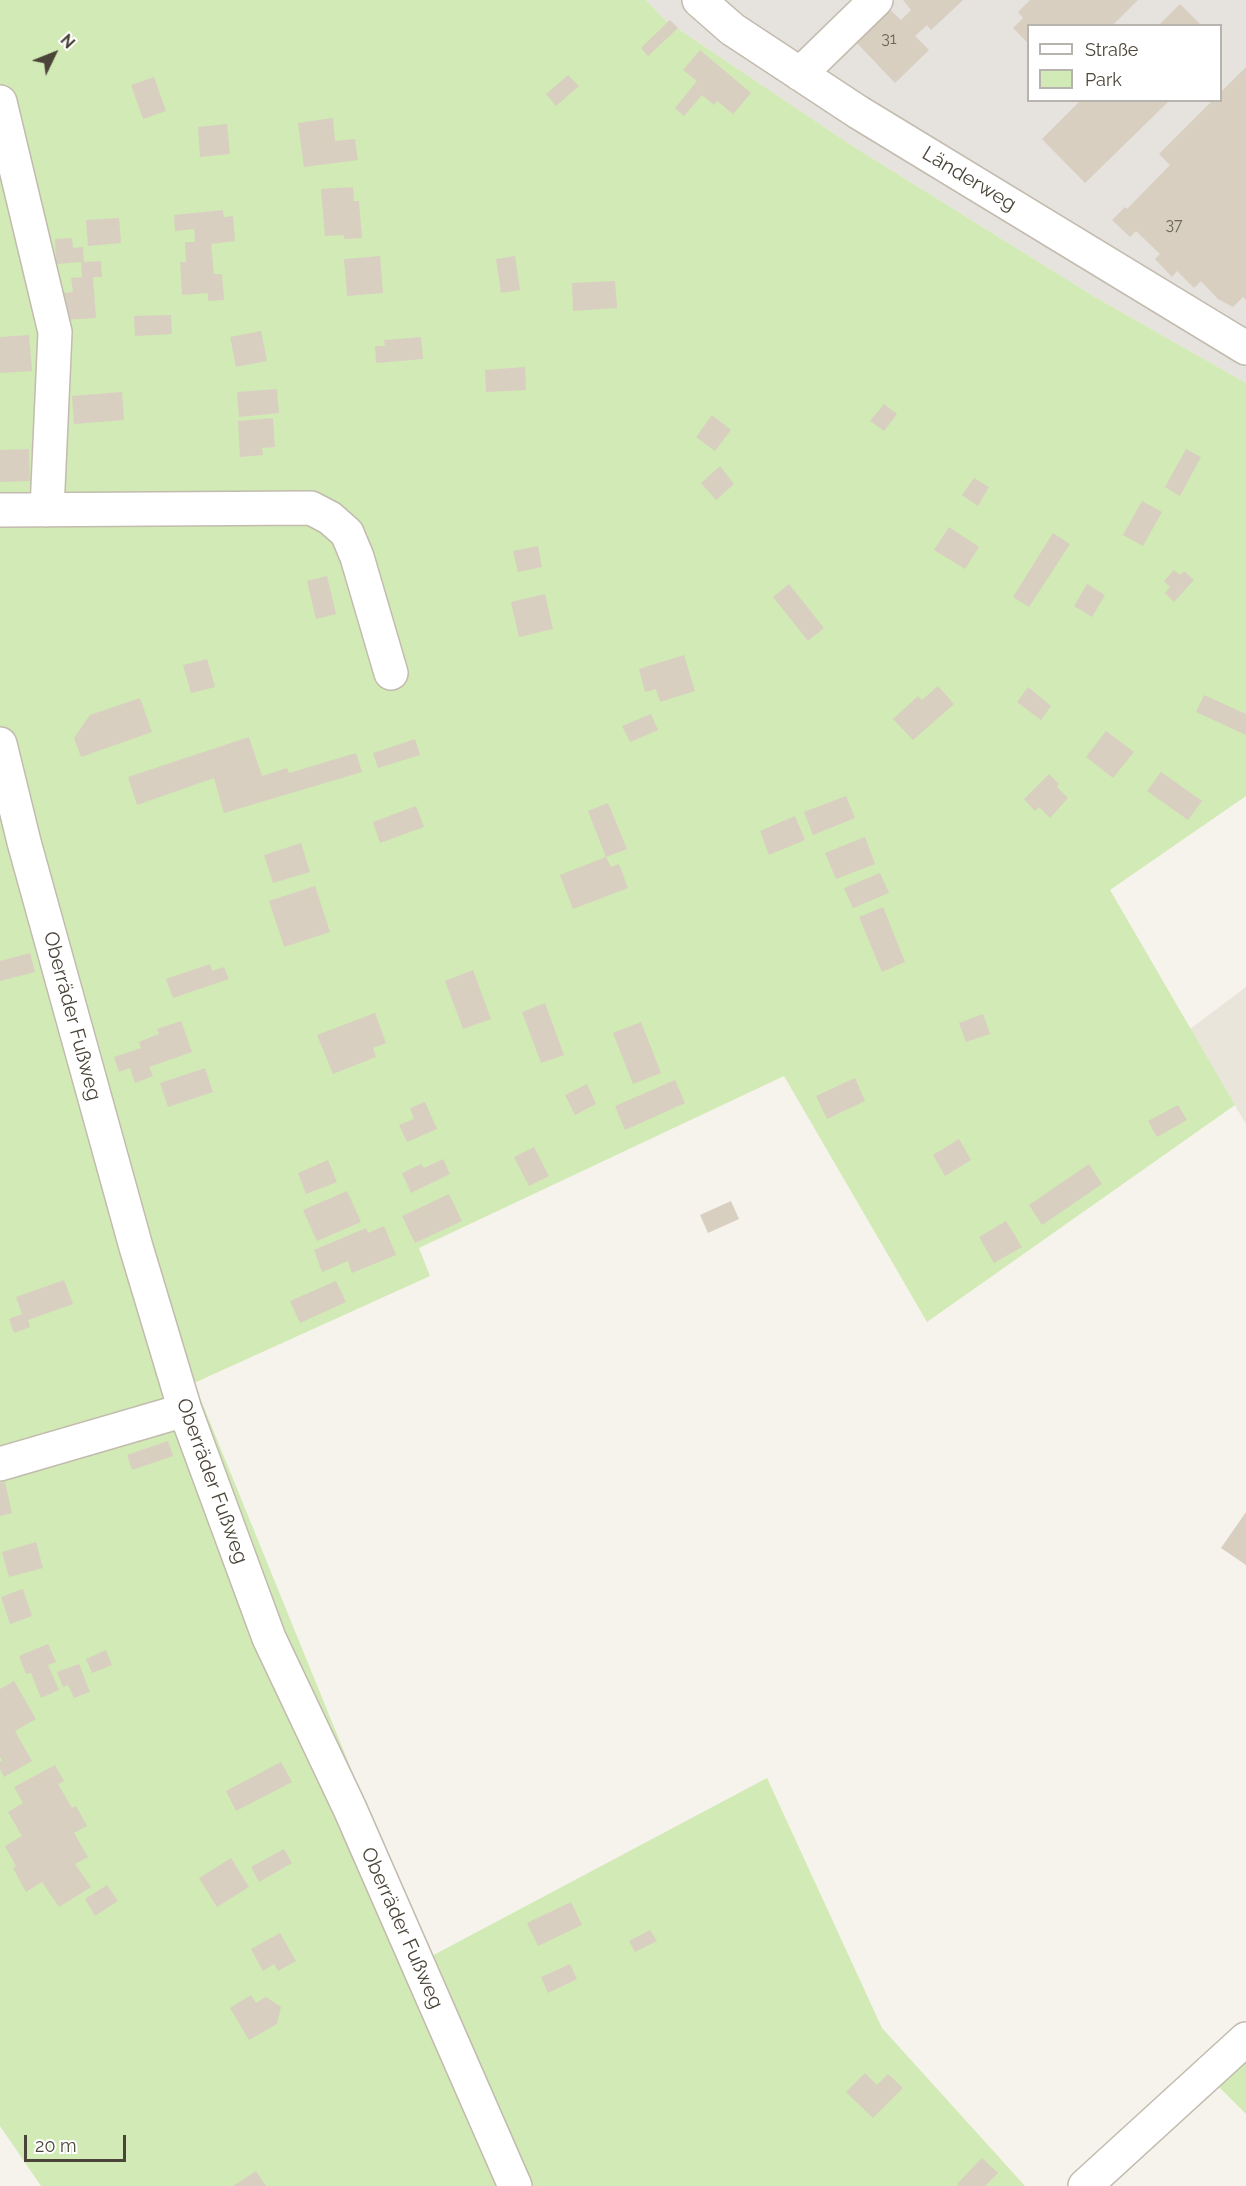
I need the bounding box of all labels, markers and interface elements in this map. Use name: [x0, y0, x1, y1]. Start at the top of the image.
north arrow: [24, 24, 84, 84]
legend: [1027, 24, 1222, 102]
house number: 31: [881, 29, 897, 49]
text: N: [56, 30, 79, 52]
text: Straße: [1085, 39, 1138, 60]
text: Park: [1085, 69, 1122, 90]
street label: Länderweg: [918, 142, 1020, 216]
house number: 37: [1165, 215, 1183, 235]
street label: Oberräder Fußweg: [38, 929, 106, 1103]
street label: Oberräder Fußweg: [171, 1395, 253, 1567]
street label: Oberräder Fußweg: [356, 1844, 448, 2012]
scale bar: [27, 2123, 129, 2161]
text: 20 m: [35, 2135, 77, 2156]

